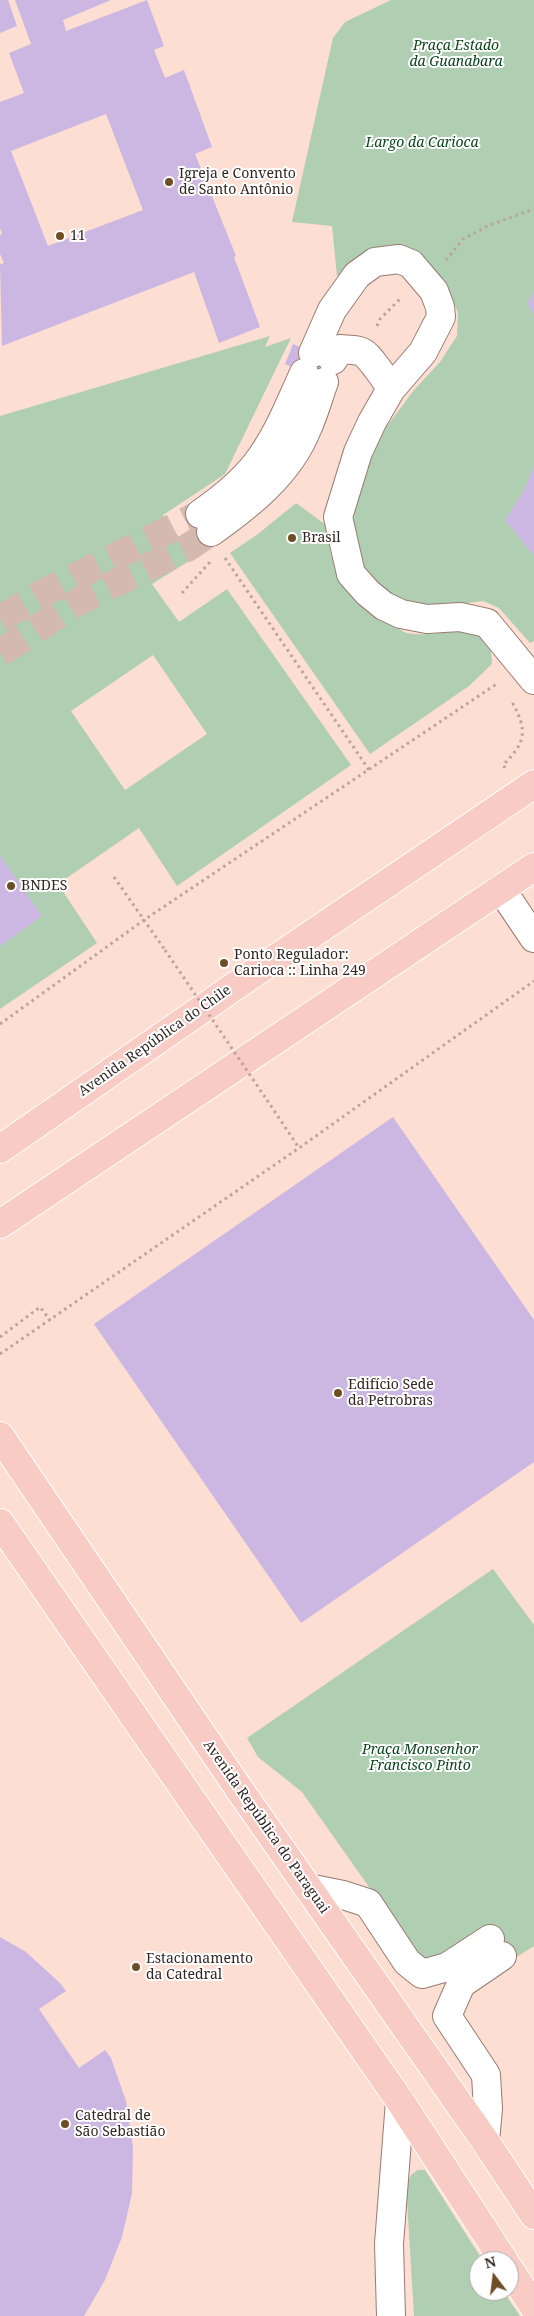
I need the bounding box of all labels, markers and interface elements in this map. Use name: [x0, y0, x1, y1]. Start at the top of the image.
park label: Praça Estado da Guanabara: [409, 38, 503, 70]
park label: Largo da Carioca: [365, 135, 479, 151]
place label: Igreja e Convento de Santo Antônio: [179, 166, 296, 198]
marker: Igreja e Convento de Santo Antônio: [163, 176, 175, 188]
place label: 11: [70, 228, 86, 244]
marker: 11: [54, 230, 66, 242]
place label: Brasil: [302, 530, 340, 546]
marker: Brasil: [286, 532, 298, 544]
place label: BNDES: [21, 878, 67, 894]
marker: BNDES: [5, 880, 17, 892]
place label: Ponto Regulador: Carioca :: Linha 249: [234, 947, 366, 980]
marker: Ponto Regulador: Carioca :: Linha 249: [218, 957, 230, 969]
street label: Avenida República do Chile: [75, 982, 235, 1100]
place label: Edifício Sede da Petrobras: [348, 1377, 434, 1410]
marker: Edifício Sede da Petrobras: [332, 1387, 344, 1399]
street label: Avenida República do Paraguai: [200, 1737, 332, 1917]
park label: Praça Monsenhor Francisco Pinto: [362, 1742, 478, 1774]
place label: Estacionamento da Catedral: [146, 1951, 253, 1984]
marker: Estacionamento da Catedral: [130, 1961, 142, 1973]
place label: Catedral de São Sebastião: [75, 2108, 165, 2140]
marker: Catedral de São Sebastião: [59, 2118, 71, 2130]
north arrow: [469, 2251, 519, 2301]
text: N: [482, 2251, 498, 2273]

